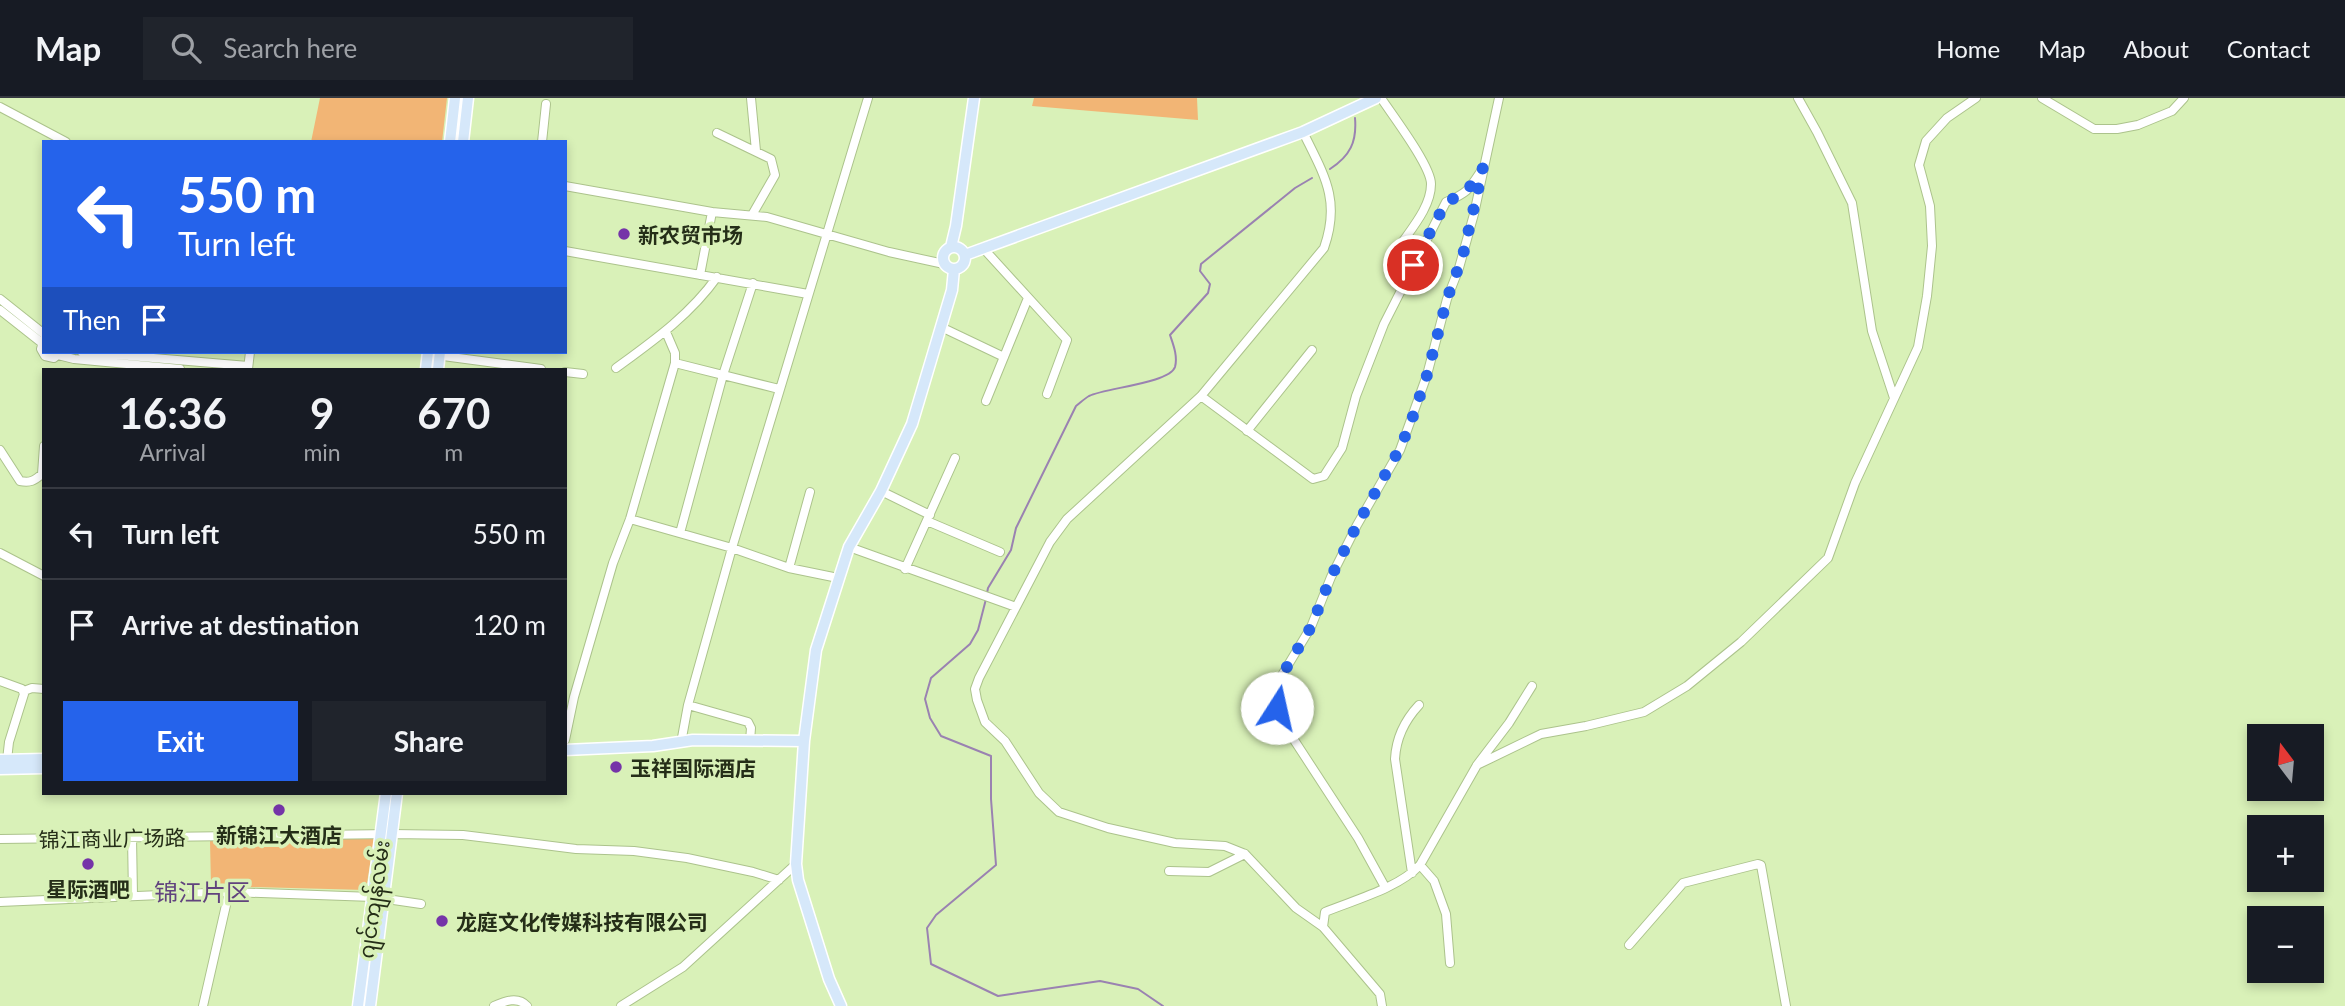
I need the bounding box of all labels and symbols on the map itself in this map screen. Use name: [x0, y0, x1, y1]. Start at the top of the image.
place label: 新农贸市场: [638, 222, 743, 247]
marker: 新农贸市场: [616, 226, 632, 242]
pin: [1383, 235, 1443, 295]
position arrow: [1240, 671, 1314, 745]
north arrow: [2247, 724, 2324, 802]
place label: 玉祥国际酒店: [630, 755, 756, 780]
marker: 玉祥国际酒店: [608, 759, 624, 775]
marker: 新锦江大酒店: [271, 802, 287, 818]
place label: 新锦江大酒店: [216, 822, 342, 847]
street label: 锦江商业广场路: [38, 824, 186, 852]
street label: ဂျင်ကျန်လမ်း: [350, 838, 401, 961]
marker: 星际酒吧: [80, 856, 96, 872]
place label: 星际酒吧: [46, 876, 130, 901]
district label: 锦江片区: [154, 877, 250, 906]
place label: 龙庭文化传媒科技有限公司: [456, 909, 708, 934]
marker: 龙庭文化传媒科技有限公司: [434, 913, 450, 929]

